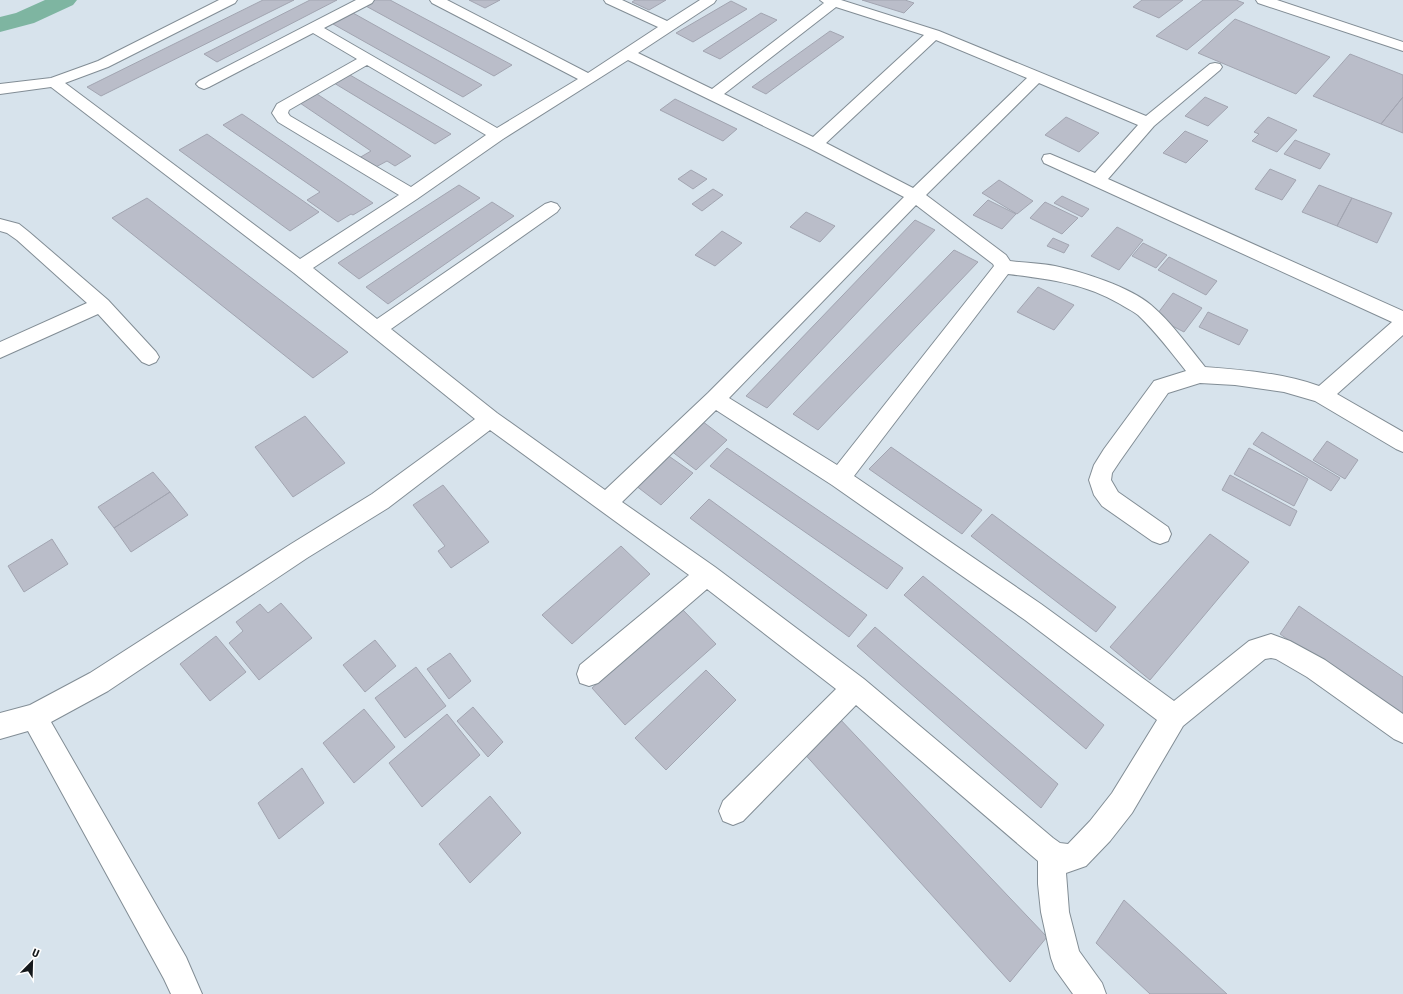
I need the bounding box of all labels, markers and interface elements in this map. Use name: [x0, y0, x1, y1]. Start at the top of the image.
north arrow: [12, 942, 52, 982]
text: U: [30, 946, 41, 961]

